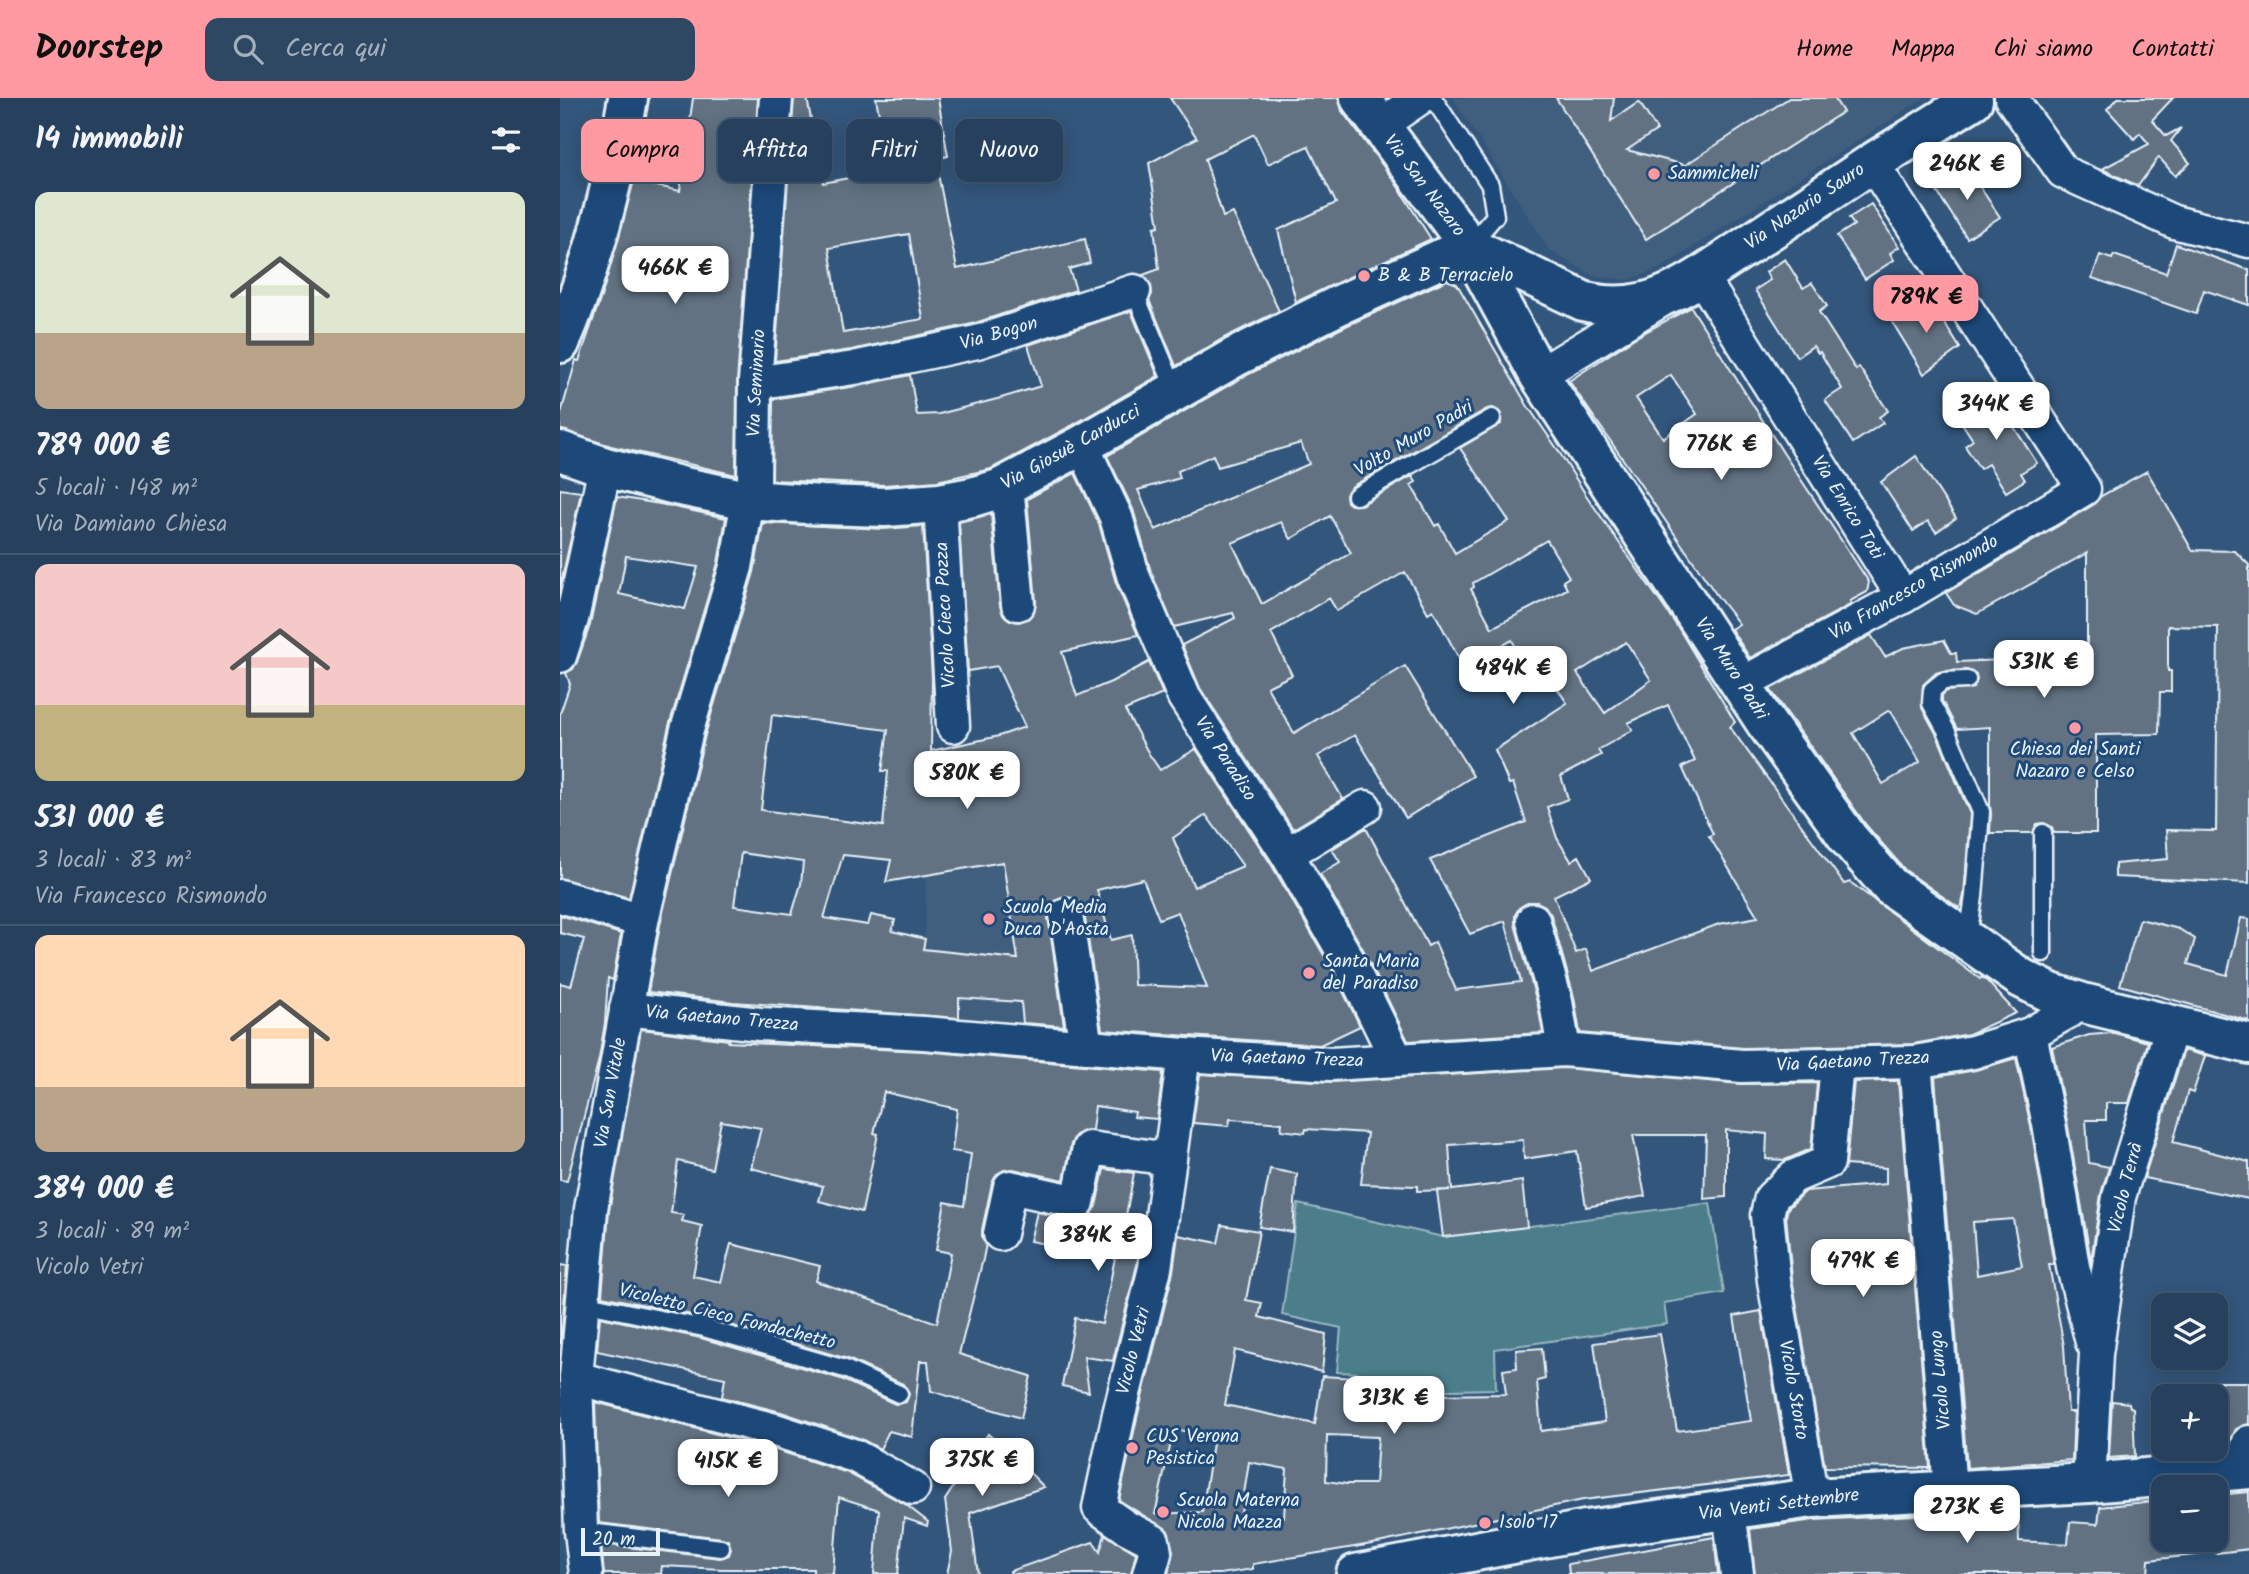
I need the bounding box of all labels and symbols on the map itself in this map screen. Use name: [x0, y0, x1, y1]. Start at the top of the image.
street label: Via San Nazaro: [1375, 128, 1473, 244]
pin: 246K €: [1910, 142, 2024, 202]
street label: Via Nazario Sauro: [1738, 155, 1872, 259]
place label: Sammicheli: [1668, 159, 1760, 189]
marker: Sammicheli: [1646, 166, 1662, 182]
pin: 466K €: [618, 246, 732, 306]
place label: B & B Terracielo: [1378, 261, 1513, 291]
marker: B & B Terracielo: [1356, 268, 1372, 284]
pin: 789K €: [1869, 275, 1983, 335]
street label: Via Bogon: [957, 309, 1041, 359]
street label: Via Seminario: [739, 328, 775, 438]
pin: 344K €: [1939, 382, 2053, 442]
street label: Volto Muro Padri: [1349, 392, 1480, 485]
street label: Via Giosuè Carducci: [996, 396, 1148, 499]
pin: 776K €: [1664, 422, 1778, 482]
street label: Via Enrico Toti: [1803, 450, 1892, 567]
street label: Via Francesco Rismondo: [1823, 527, 2005, 649]
street label: Vicolo Cieco Pozza: [927, 541, 965, 689]
street label: Via Muro Padri: [1686, 612, 1776, 728]
pin: 531K €: [1987, 640, 2101, 700]
pin: 484K €: [1456, 646, 1570, 706]
street label: Via Paradiso: [1186, 710, 1264, 808]
marker: Chiesa dei Santi Nazaro e Celso: [2067, 720, 2083, 736]
place label: Chiesa dei Santi Nazaro e Celso: [2010, 735, 2142, 787]
pin: 580K €: [910, 752, 1024, 811]
place label: Scuola Media Duca D'Aosta: [1003, 893, 1109, 945]
marker: Scuola Media Duca D'Aosta: [981, 911, 997, 927]
place label: Santa Maria del Paradiso: [1323, 947, 1420, 999]
marker: Santa Maria del Paradiso: [1301, 965, 1317, 981]
street label: Via Gaetano Trezza: [644, 997, 800, 1041]
street label: Via San Vitale: [587, 1035, 636, 1151]
street label: Via Gaetano Trezza: [1210, 1041, 1364, 1077]
street label: Via Gaetano Trezza: [1776, 1043, 1930, 1081]
street label: Vicolo Terrà: [2100, 1139, 2152, 1237]
pin: 384K €: [1041, 1214, 1155, 1273]
pin: 479K €: [1806, 1240, 1920, 1299]
street label: Vicoletto Cieco Fondachetto: [615, 1276, 839, 1358]
street label: Vicolo Vetri: [1109, 1303, 1160, 1398]
street label: Vicolo Lungo: [1922, 1329, 1960, 1431]
street label: Vicolo Storto: [1769, 1338, 1817, 1442]
pin: 313K €: [1337, 1376, 1451, 1436]
place label: CUS Verona Pesistica: [1146, 1422, 1239, 1474]
pin: 375K €: [925, 1438, 1039, 1498]
pin: 415K €: [671, 1440, 785, 1499]
marker: CUS Verona Pesistica: [1124, 1440, 1140, 1456]
street label: Via Venti Settembre: [1697, 1480, 1861, 1530]
place label: Scuola Materna Nicola Mazza: [1177, 1486, 1300, 1538]
pin: 273K €: [1910, 1486, 2024, 1545]
marker: Scuola Materna Nicola Mazza: [1155, 1504, 1171, 1520]
place label: Isolo I7: [1499, 1508, 1558, 1538]
marker: Isolo I7: [1477, 1515, 1493, 1531]
scale bar: [581, 1525, 660, 1557]

